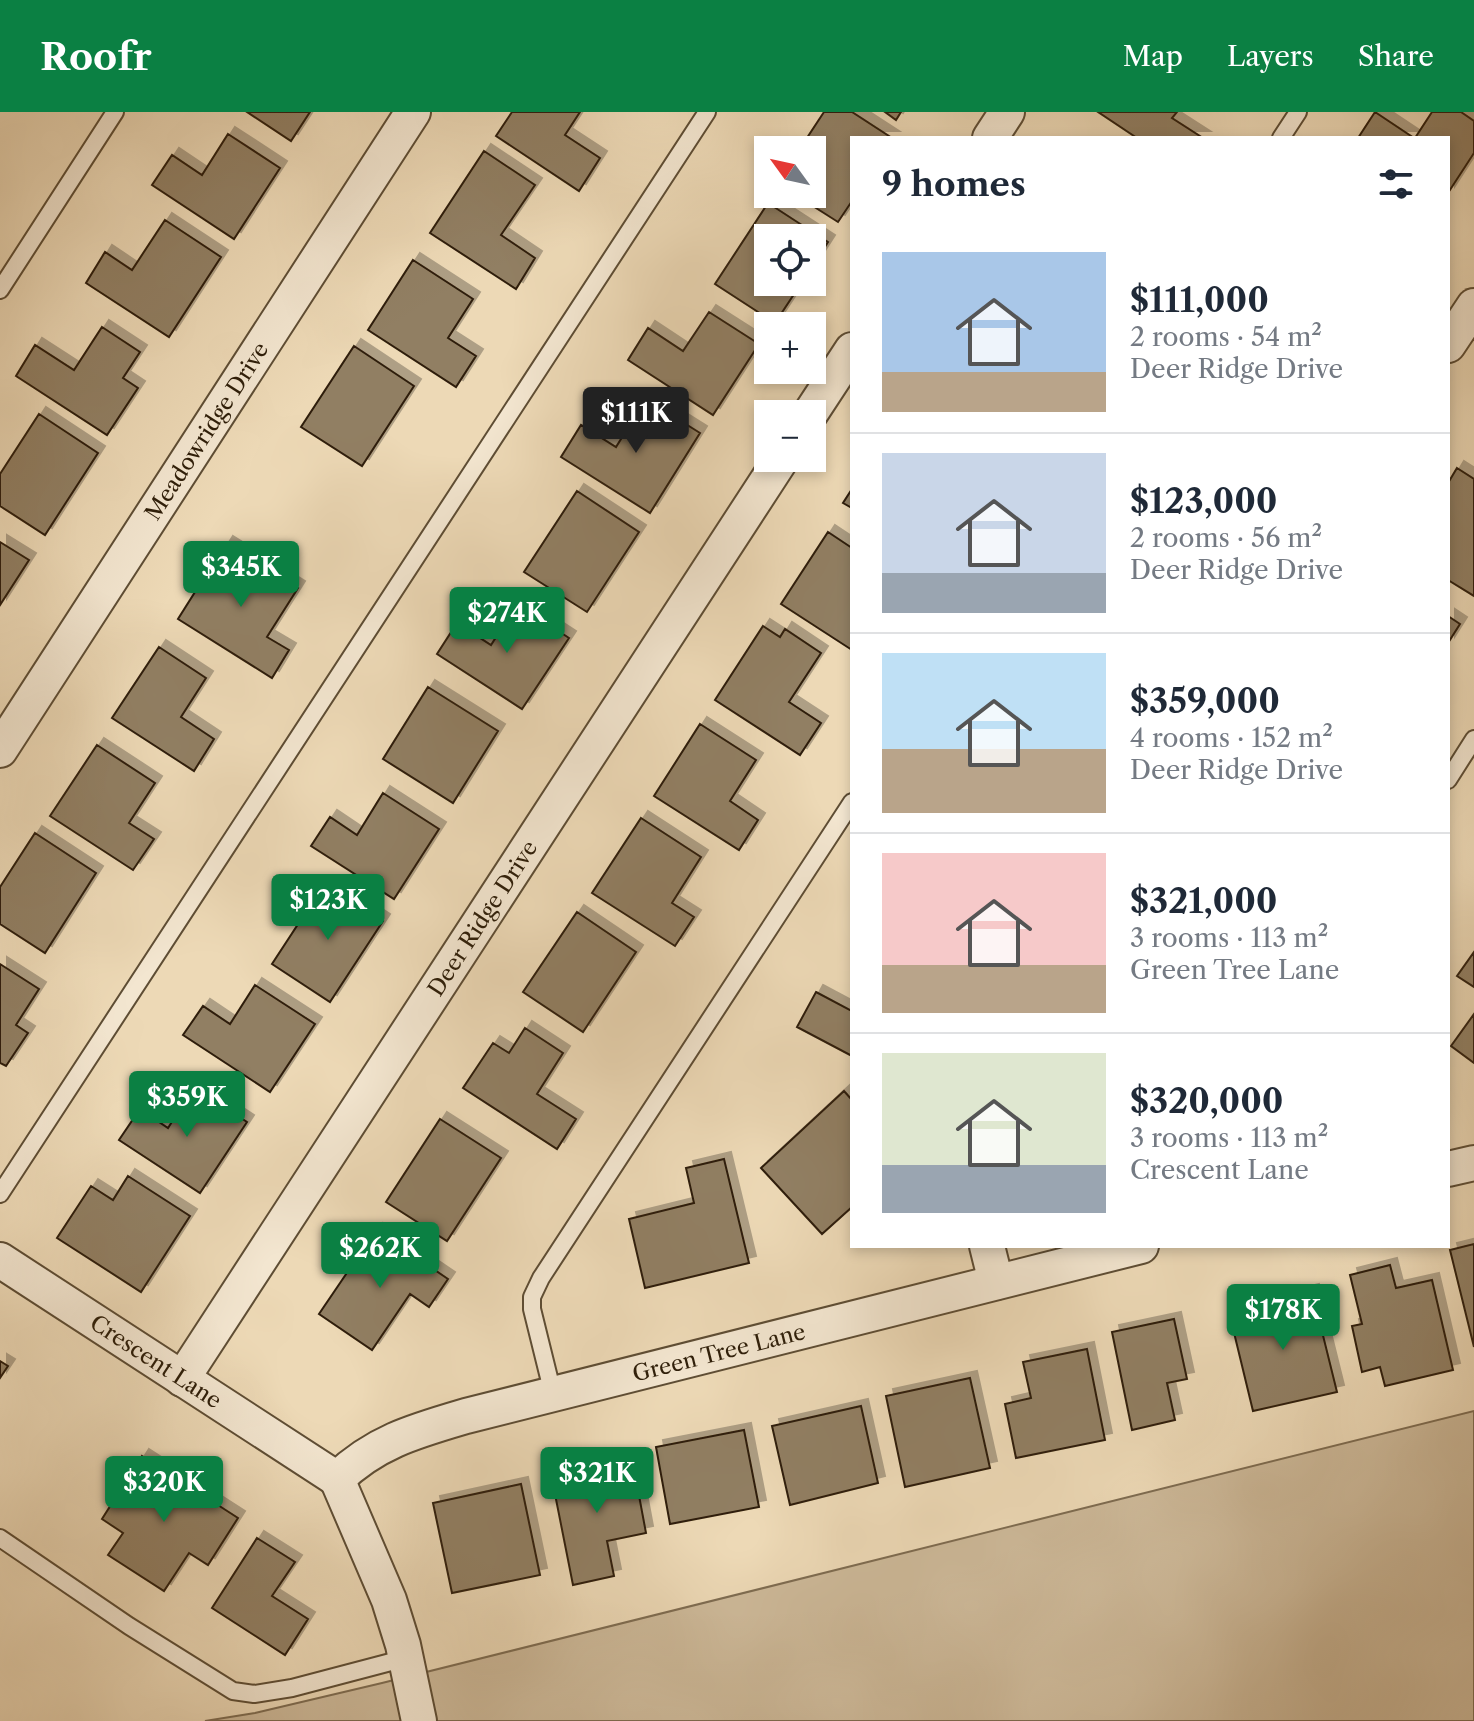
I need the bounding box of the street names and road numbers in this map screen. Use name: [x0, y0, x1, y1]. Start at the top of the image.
street label: Meadowridge Drive: [139, 337, 274, 525]
street label: Deer Ridge Drive: [422, 836, 543, 1001]
street label: Crescent Lane: [85, 1309, 226, 1414]
street label: Green Tree Lane: [630, 1318, 808, 1388]

